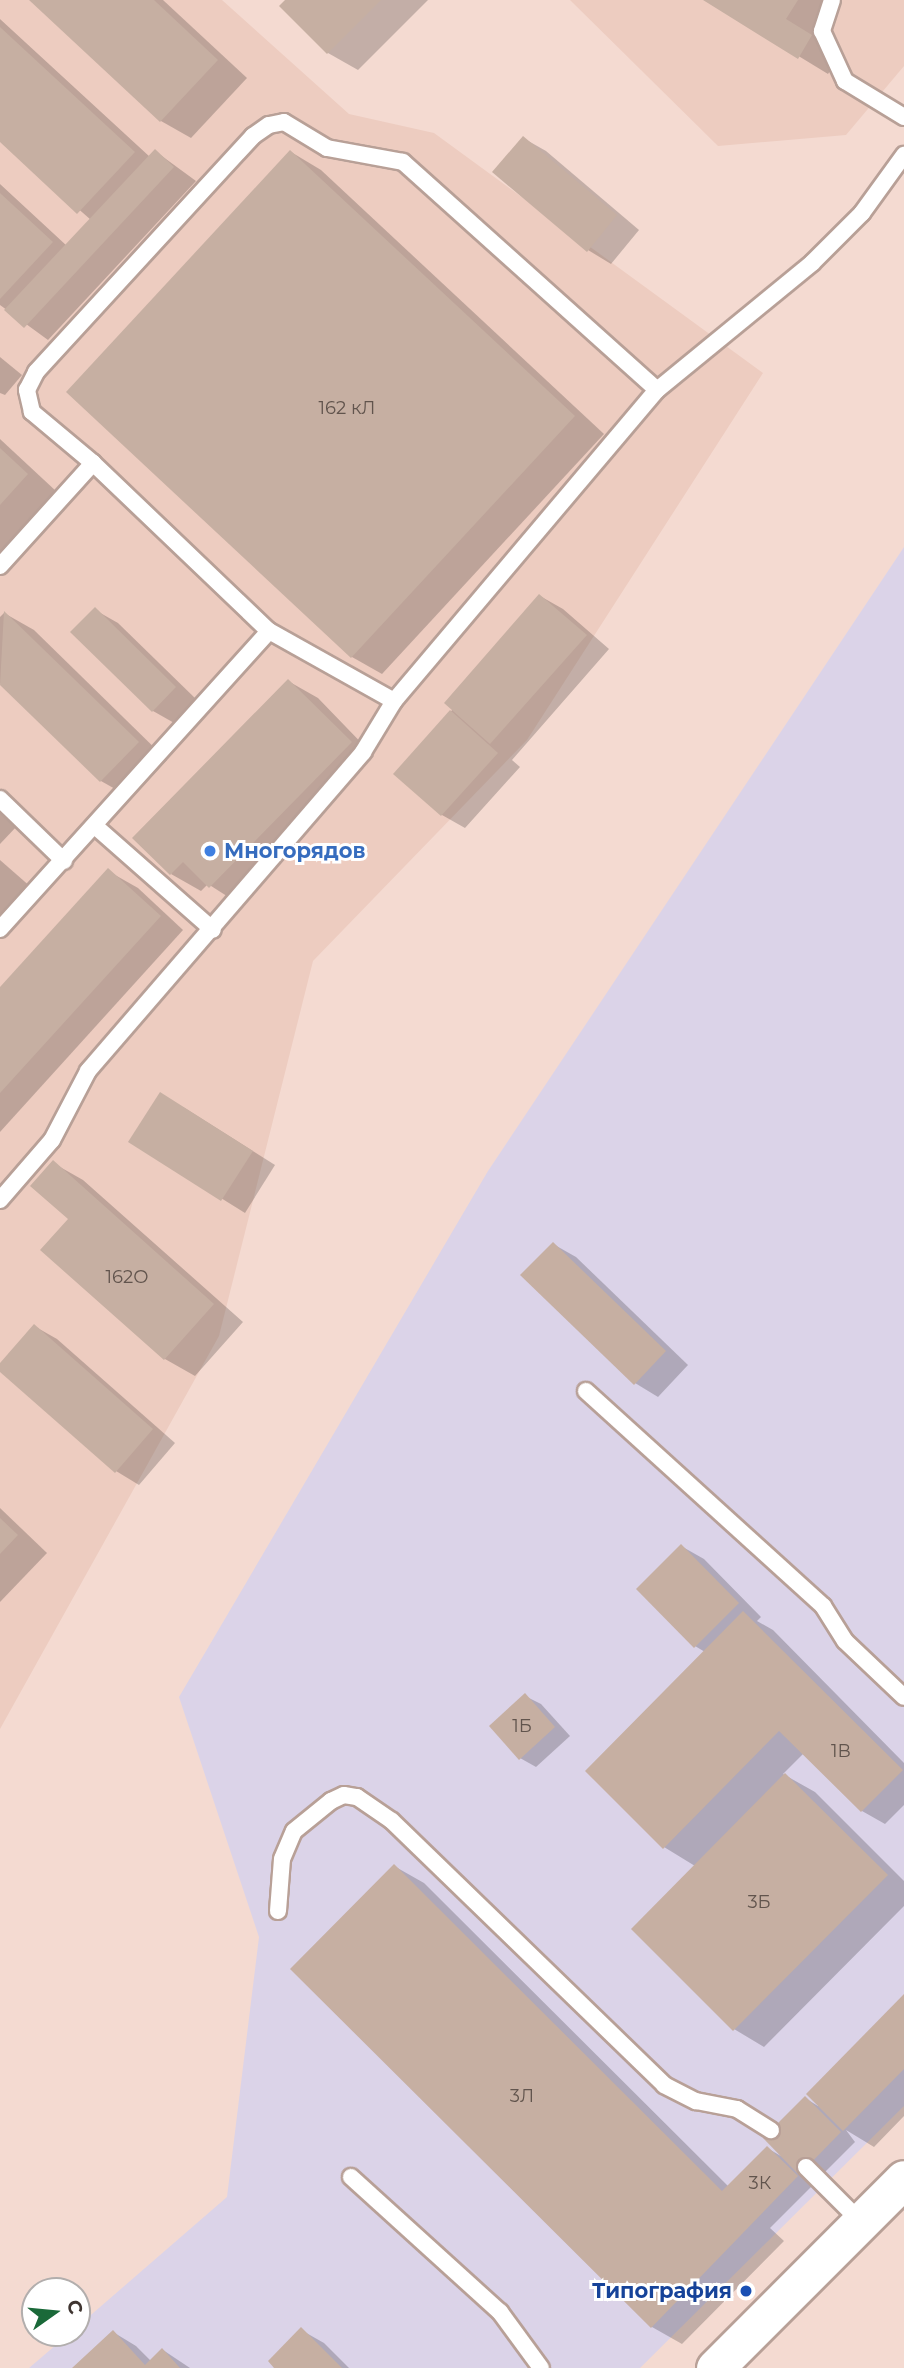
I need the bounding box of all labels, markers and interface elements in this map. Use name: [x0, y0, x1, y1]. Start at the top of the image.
house number: 162 кЛ: [319, 397, 375, 419]
place label: Многорядов: [224, 838, 366, 864]
marker: Многорядов: [202, 843, 218, 859]
house number: 162О: [105, 1266, 149, 1288]
house number: 1Б: [512, 1715, 532, 1737]
house number: 1В: [831, 1740, 851, 1762]
house number: 3Б: [747, 1891, 771, 1913]
house number: 3Л: [510, 2085, 534, 2107]
house number: 3К: [749, 2172, 771, 2194]
north arrow: [21, 2277, 91, 2347]
place label: Типография: [592, 2278, 732, 2304]
marker: Типография: [738, 2283, 754, 2299]
text: С: [62, 2297, 88, 2317]

